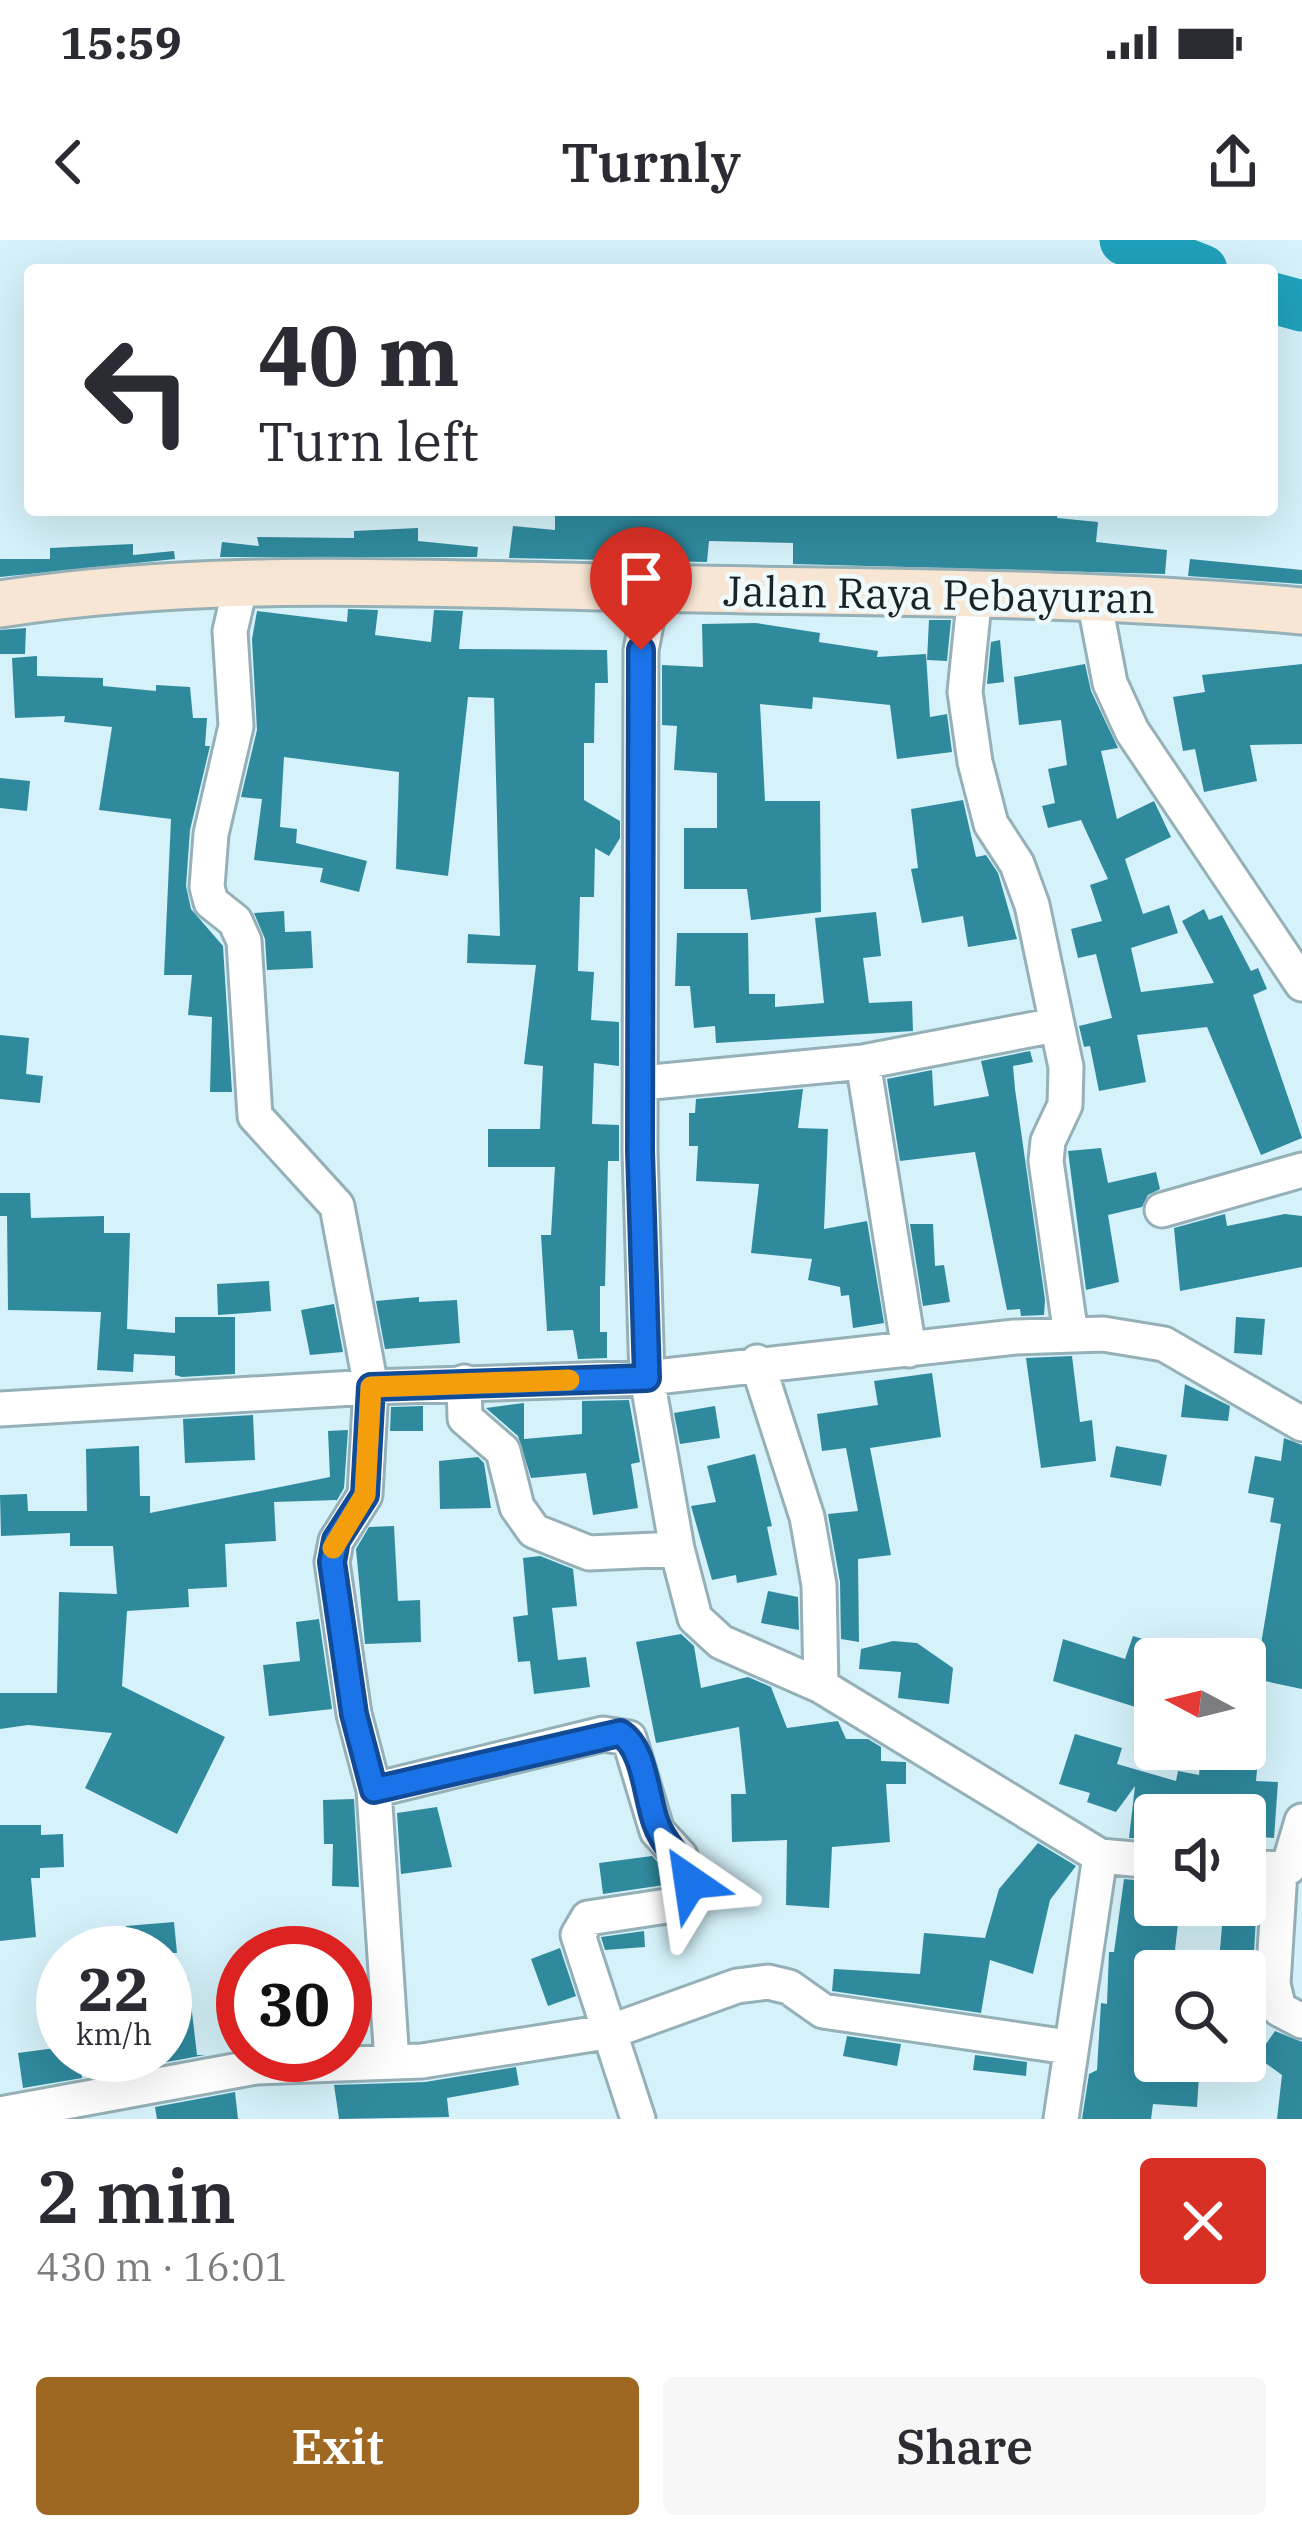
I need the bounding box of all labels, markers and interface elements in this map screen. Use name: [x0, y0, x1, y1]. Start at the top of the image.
text: 15:59: [60, 13, 182, 71]
text: Turnly: [561, 127, 741, 197]
icon: back: [36, 129, 102, 195]
icon: share: [1200, 129, 1266, 195]
text: 40 m: [258, 300, 460, 409]
icon: left: [60, 312, 216, 468]
text: Turn left: [258, 406, 479, 476]
pin: [590, 527, 692, 650]
icon: arrive: [608, 545, 674, 611]
street label: Jalan Raya Pebayuran: [722, 563, 1156, 625]
north arrow: [1134, 1638, 1266, 1770]
map controls: [1134, 1638, 1266, 2082]
button: sound: [1134, 1794, 1266, 1926]
position arrow: [627, 1819, 753, 1945]
speed limit sign: 30: [216, 1926, 372, 2082]
text: 22: [78, 1949, 150, 2028]
button: search: [1134, 1950, 1266, 2082]
text: km/h: [76, 2014, 152, 2053]
text: 2 min: [36, 2149, 236, 2243]
button: close: [1140, 2158, 1266, 2284]
text: 430 m · 16:01: [36, 2241, 288, 2292]
button: Exit: [36, 2377, 639, 2515]
button: Share: [663, 2377, 1266, 2515]

